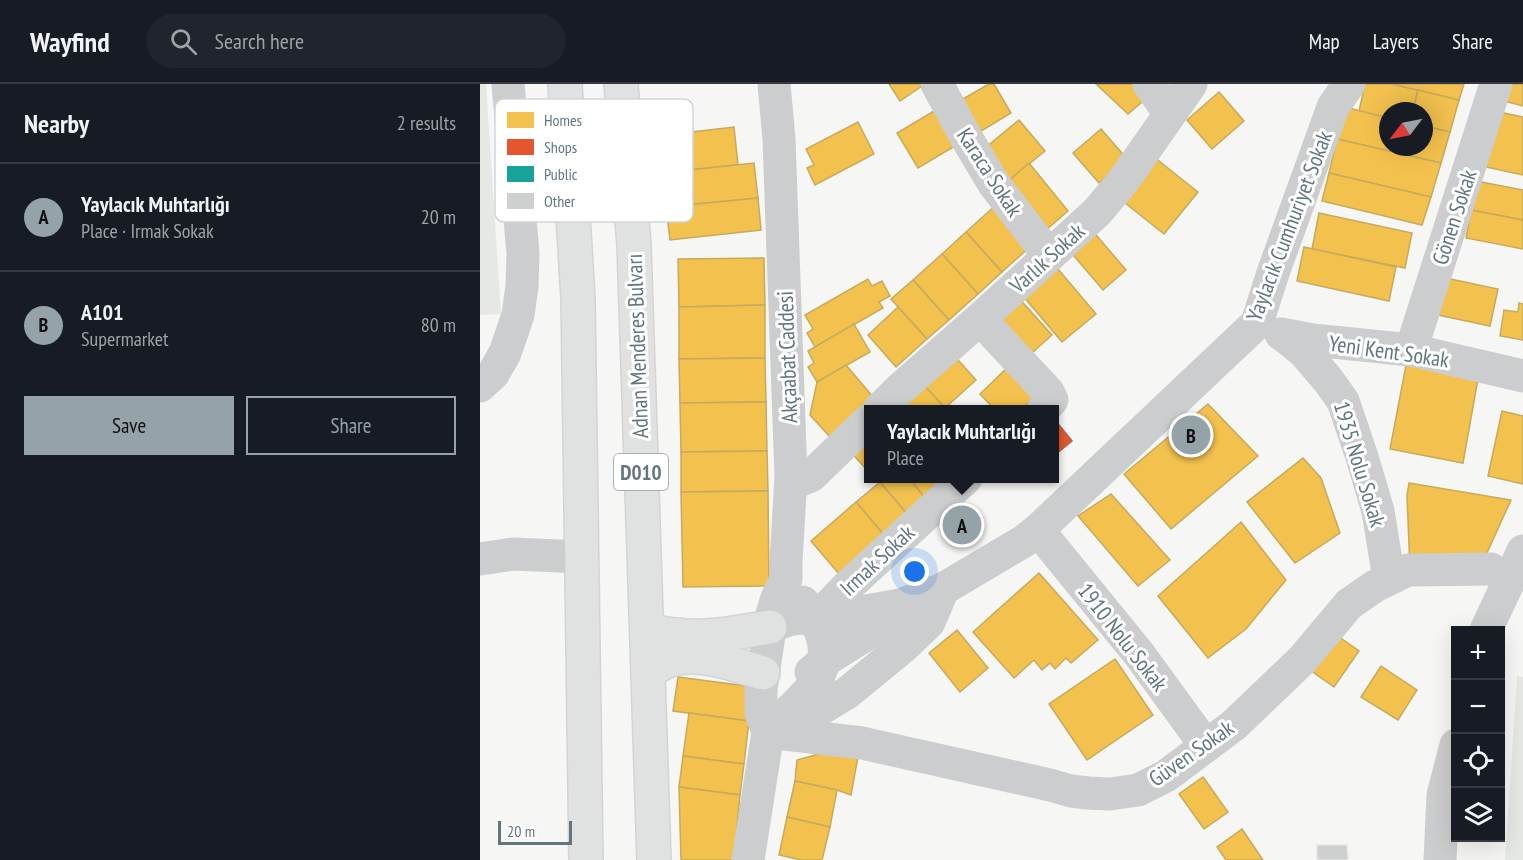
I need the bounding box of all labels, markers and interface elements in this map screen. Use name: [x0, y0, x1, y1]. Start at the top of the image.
search box: [146, 14, 566, 68]
text: Wayfind: [30, 23, 110, 60]
icon: search: [167, 25, 200, 58]
text: Search here: [215, 27, 304, 55]
text: Map: [1309, 28, 1340, 55]
text: Layers: [1373, 28, 1419, 55]
text: Share: [1452, 28, 1493, 55]
legend: [495, 99, 693, 222]
north arrow: [1379, 102, 1433, 156]
text: Nearby: [24, 107, 89, 140]
text: 2 results: [397, 110, 456, 136]
text: Homes: [544, 110, 582, 130]
street label: Karaca Sokak: [951, 122, 1029, 222]
street label: Yaylacık Cumhuriyet Sokak: [1240, 126, 1338, 325]
text: Shops: [544, 137, 577, 157]
text: Public: [544, 164, 578, 184]
street label: Gönen Sokak: [1426, 166, 1483, 268]
text: Yaylacık Muhtarlığı: [81, 190, 230, 218]
text: Other: [544, 191, 576, 211]
text: A: [38, 204, 49, 230]
text: 20 m: [421, 204, 456, 230]
street label: Varlık Sokak: [1003, 217, 1091, 300]
text: Place · Irmak Sokak: [81, 218, 214, 244]
street label: Adnan Menderes Bulvarı: [620, 253, 654, 439]
street label: Akçaabat Caddesi: [771, 290, 803, 424]
text: A101: [81, 298, 124, 326]
text: B: [39, 312, 48, 338]
text: 80 m: [421, 312, 456, 338]
text: Supermarket: [81, 326, 169, 352]
street label: Yeni Kent Sokak: [1327, 329, 1451, 373]
button: Save: [24, 396, 234, 455]
button: Share: [246, 396, 456, 455]
street label: 1935 Nolu Sokak: [1328, 398, 1392, 531]
popup: [864, 405, 1059, 483]
pin: B: [1172, 412, 1210, 458]
text: Yaylacık Muhtarlığı: [887, 417, 1036, 445]
text: Place: [887, 445, 924, 471]
road number: D010: [614, 454, 668, 490]
pin: A: [942, 502, 982, 548]
street label: Irmak Sokak: [834, 518, 920, 602]
your location: [900, 557, 929, 586]
street label: 1910 Nolu Sokak: [1072, 577, 1174, 697]
map controls: [1451, 626, 1505, 842]
button: +: [1451, 626, 1505, 680]
button: −: [1451, 680, 1505, 734]
street label: Güven Sokak: [1143, 713, 1239, 792]
button: locate: [1451, 734, 1505, 788]
button: layers: [1451, 788, 1505, 842]
scale bar: [498, 818, 572, 846]
text: 20 m: [507, 821, 535, 841]

